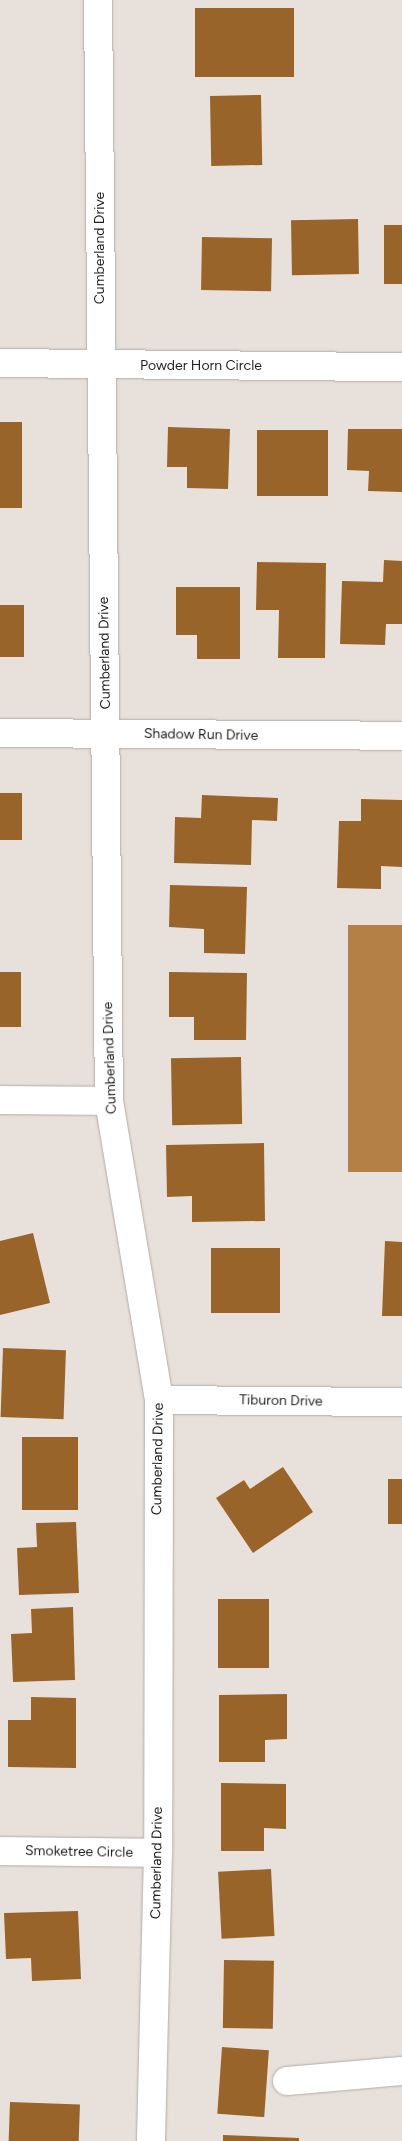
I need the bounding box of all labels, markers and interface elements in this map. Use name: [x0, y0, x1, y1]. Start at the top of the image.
street label: Cumberland Drive: [92, 192, 108, 304]
street label: Powder Horn Circle: [140, 358, 262, 374]
street label: Cumberland Drive: [96, 597, 114, 709]
street label: Shadow Run Drive: [144, 726, 258, 744]
street label: Cumberland Drive: [100, 1002, 120, 1114]
street label: Tiburon Drive: [239, 1392, 323, 1410]
street label: Cumberland Drive: [149, 1403, 167, 1515]
street label: Cumberland Drive: [148, 1807, 166, 1919]
street label: Smoketree Circle: [25, 1843, 133, 1861]

